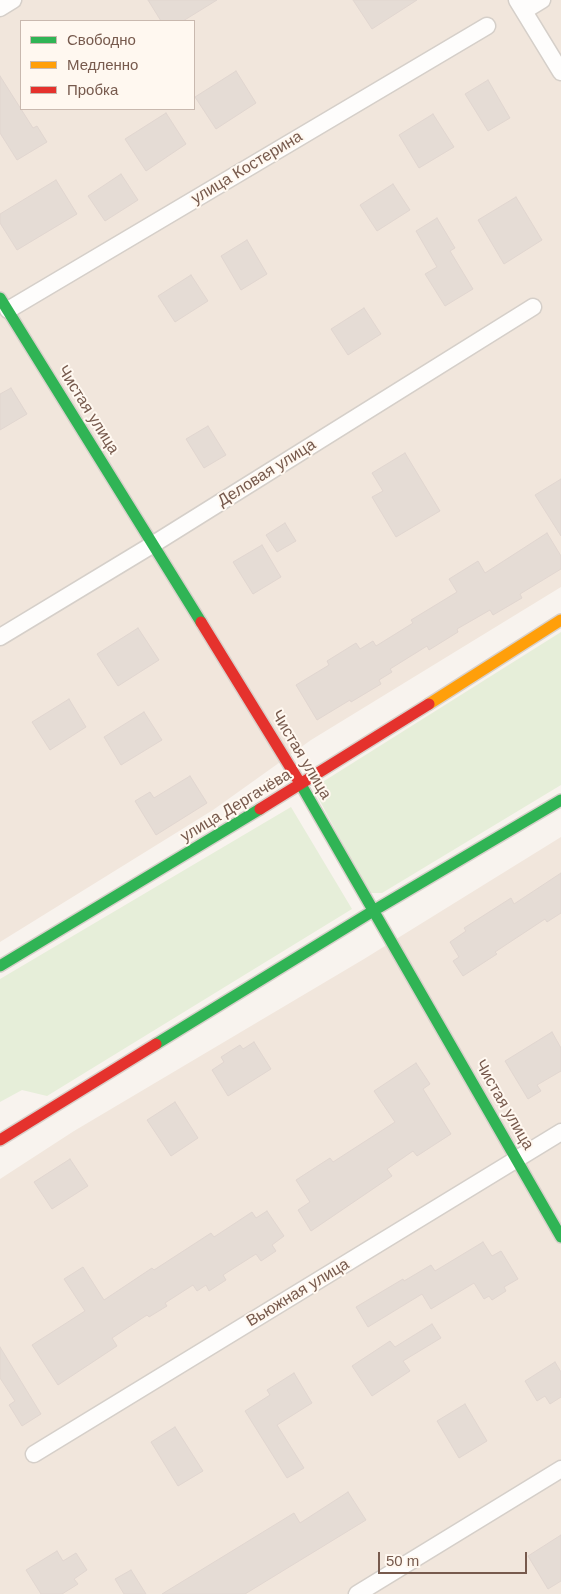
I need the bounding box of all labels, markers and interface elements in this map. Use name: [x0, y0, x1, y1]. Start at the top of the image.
legend: [20, 20, 195, 110]
text: Свободно: [67, 31, 136, 48]
text: Медленно: [67, 56, 138, 73]
text: Пробка: [67, 81, 118, 98]
street label: улица Костерина: [188, 127, 306, 209]
street label: Чистая улица: [53, 362, 123, 458]
street label: Деловая улица: [214, 435, 320, 511]
street label: Чистая улица: [267, 707, 335, 803]
street label: улица Дергачёва: [177, 765, 295, 847]
street label: Чистая улица: [471, 1057, 537, 1153]
street label: Вьюжная улица: [243, 1255, 353, 1331]
scale bar: [381, 1542, 530, 1574]
text: 50 m: [386, 1552, 419, 1569]

